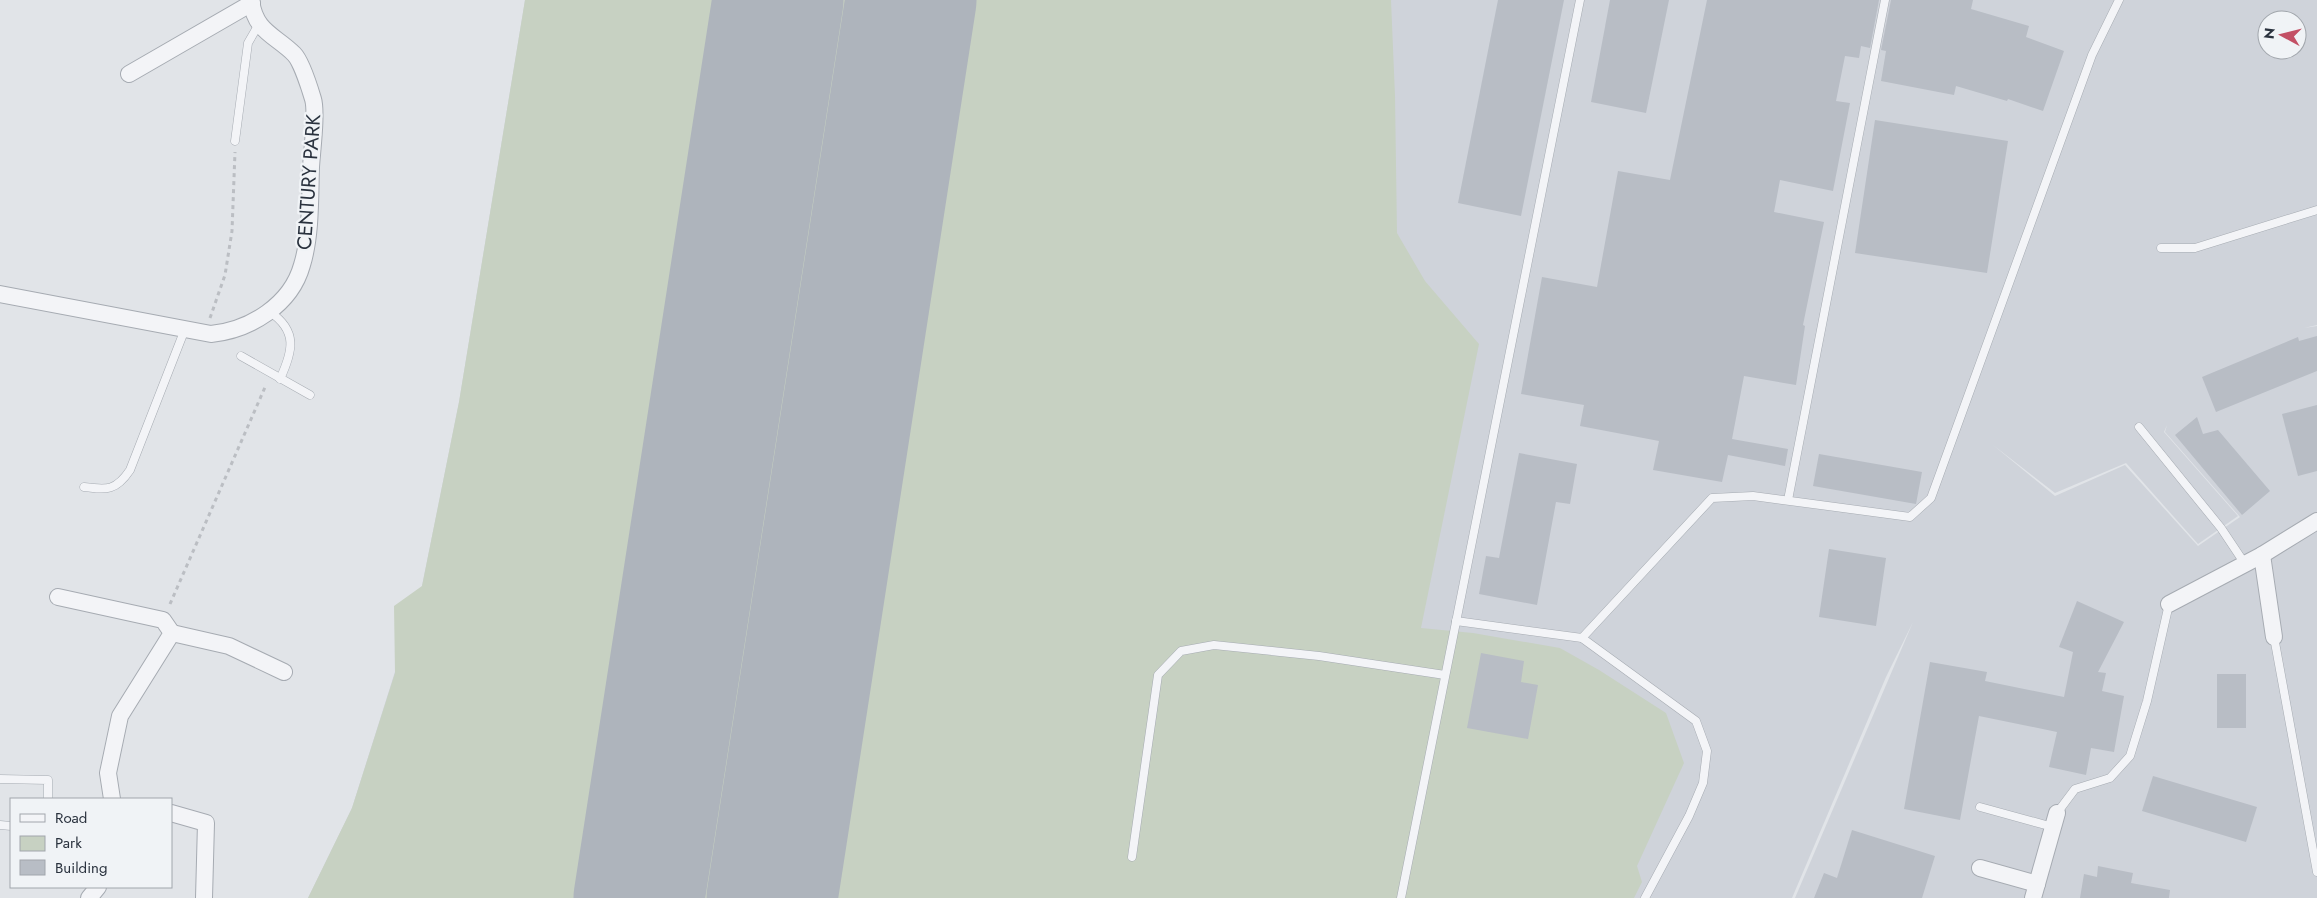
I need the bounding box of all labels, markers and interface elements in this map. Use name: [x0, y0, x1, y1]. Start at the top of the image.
north arrow: [2257, 10, 2307, 60]
text: N: [2258, 27, 2280, 40]
street label: CENTURY PARK: [290, 113, 328, 251]
legend: [10, 798, 172, 888]
text: Road: [55, 807, 87, 829]
text: Park: [55, 832, 82, 854]
text: Building: [55, 857, 107, 879]

